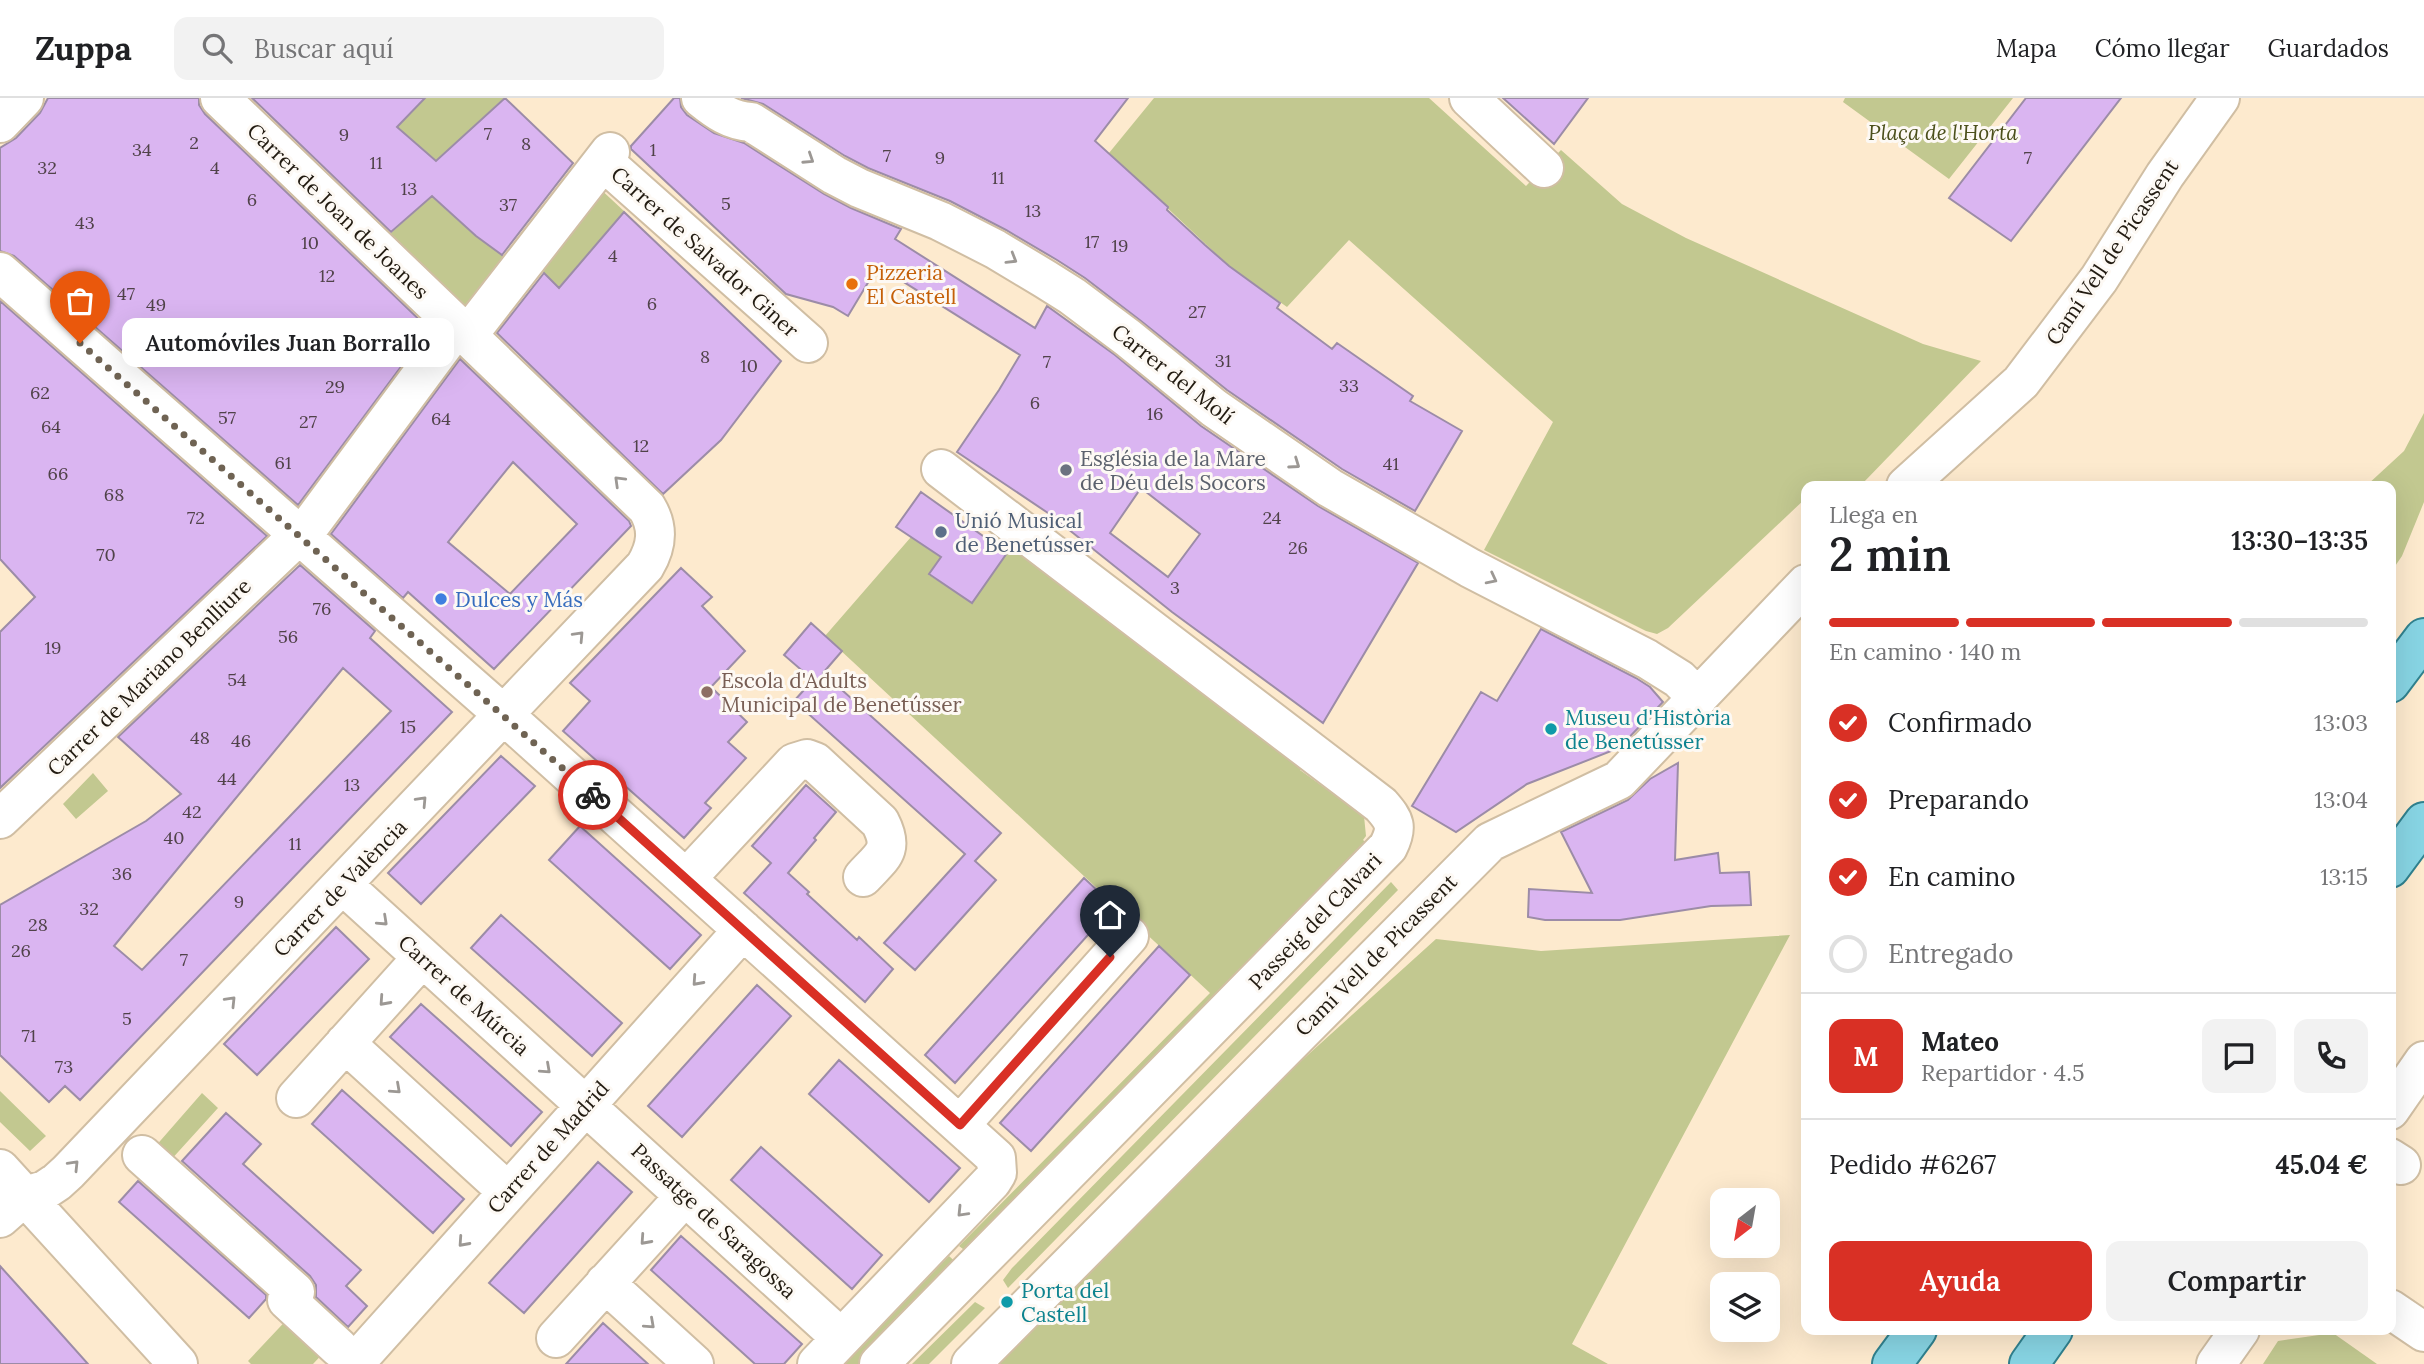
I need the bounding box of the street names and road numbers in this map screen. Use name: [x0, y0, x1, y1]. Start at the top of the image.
street label: Carrer de Joan de Joanes: [241, 117, 435, 305]
street label: Camí Vell de Picassent: [2040, 153, 2185, 350]
street label: Carrer de Salvador Giner: [606, 161, 804, 343]
street label: Carrer del Molí: [1106, 318, 1240, 430]
street label: Carrer de Mariano Benlliure: [41, 573, 257, 781]
street label: Carrer de València: [267, 813, 413, 962]
street label: Passeig del Calvari: [1243, 847, 1387, 995]
street label: Camí Vell de Picassent: [1289, 868, 1463, 1042]
street label: Carrer de Múrcia: [393, 929, 535, 1061]
street label: Carrer de Madrid: [481, 1075, 615, 1219]
street label: Passatge de Saragossa: [626, 1137, 802, 1305]

